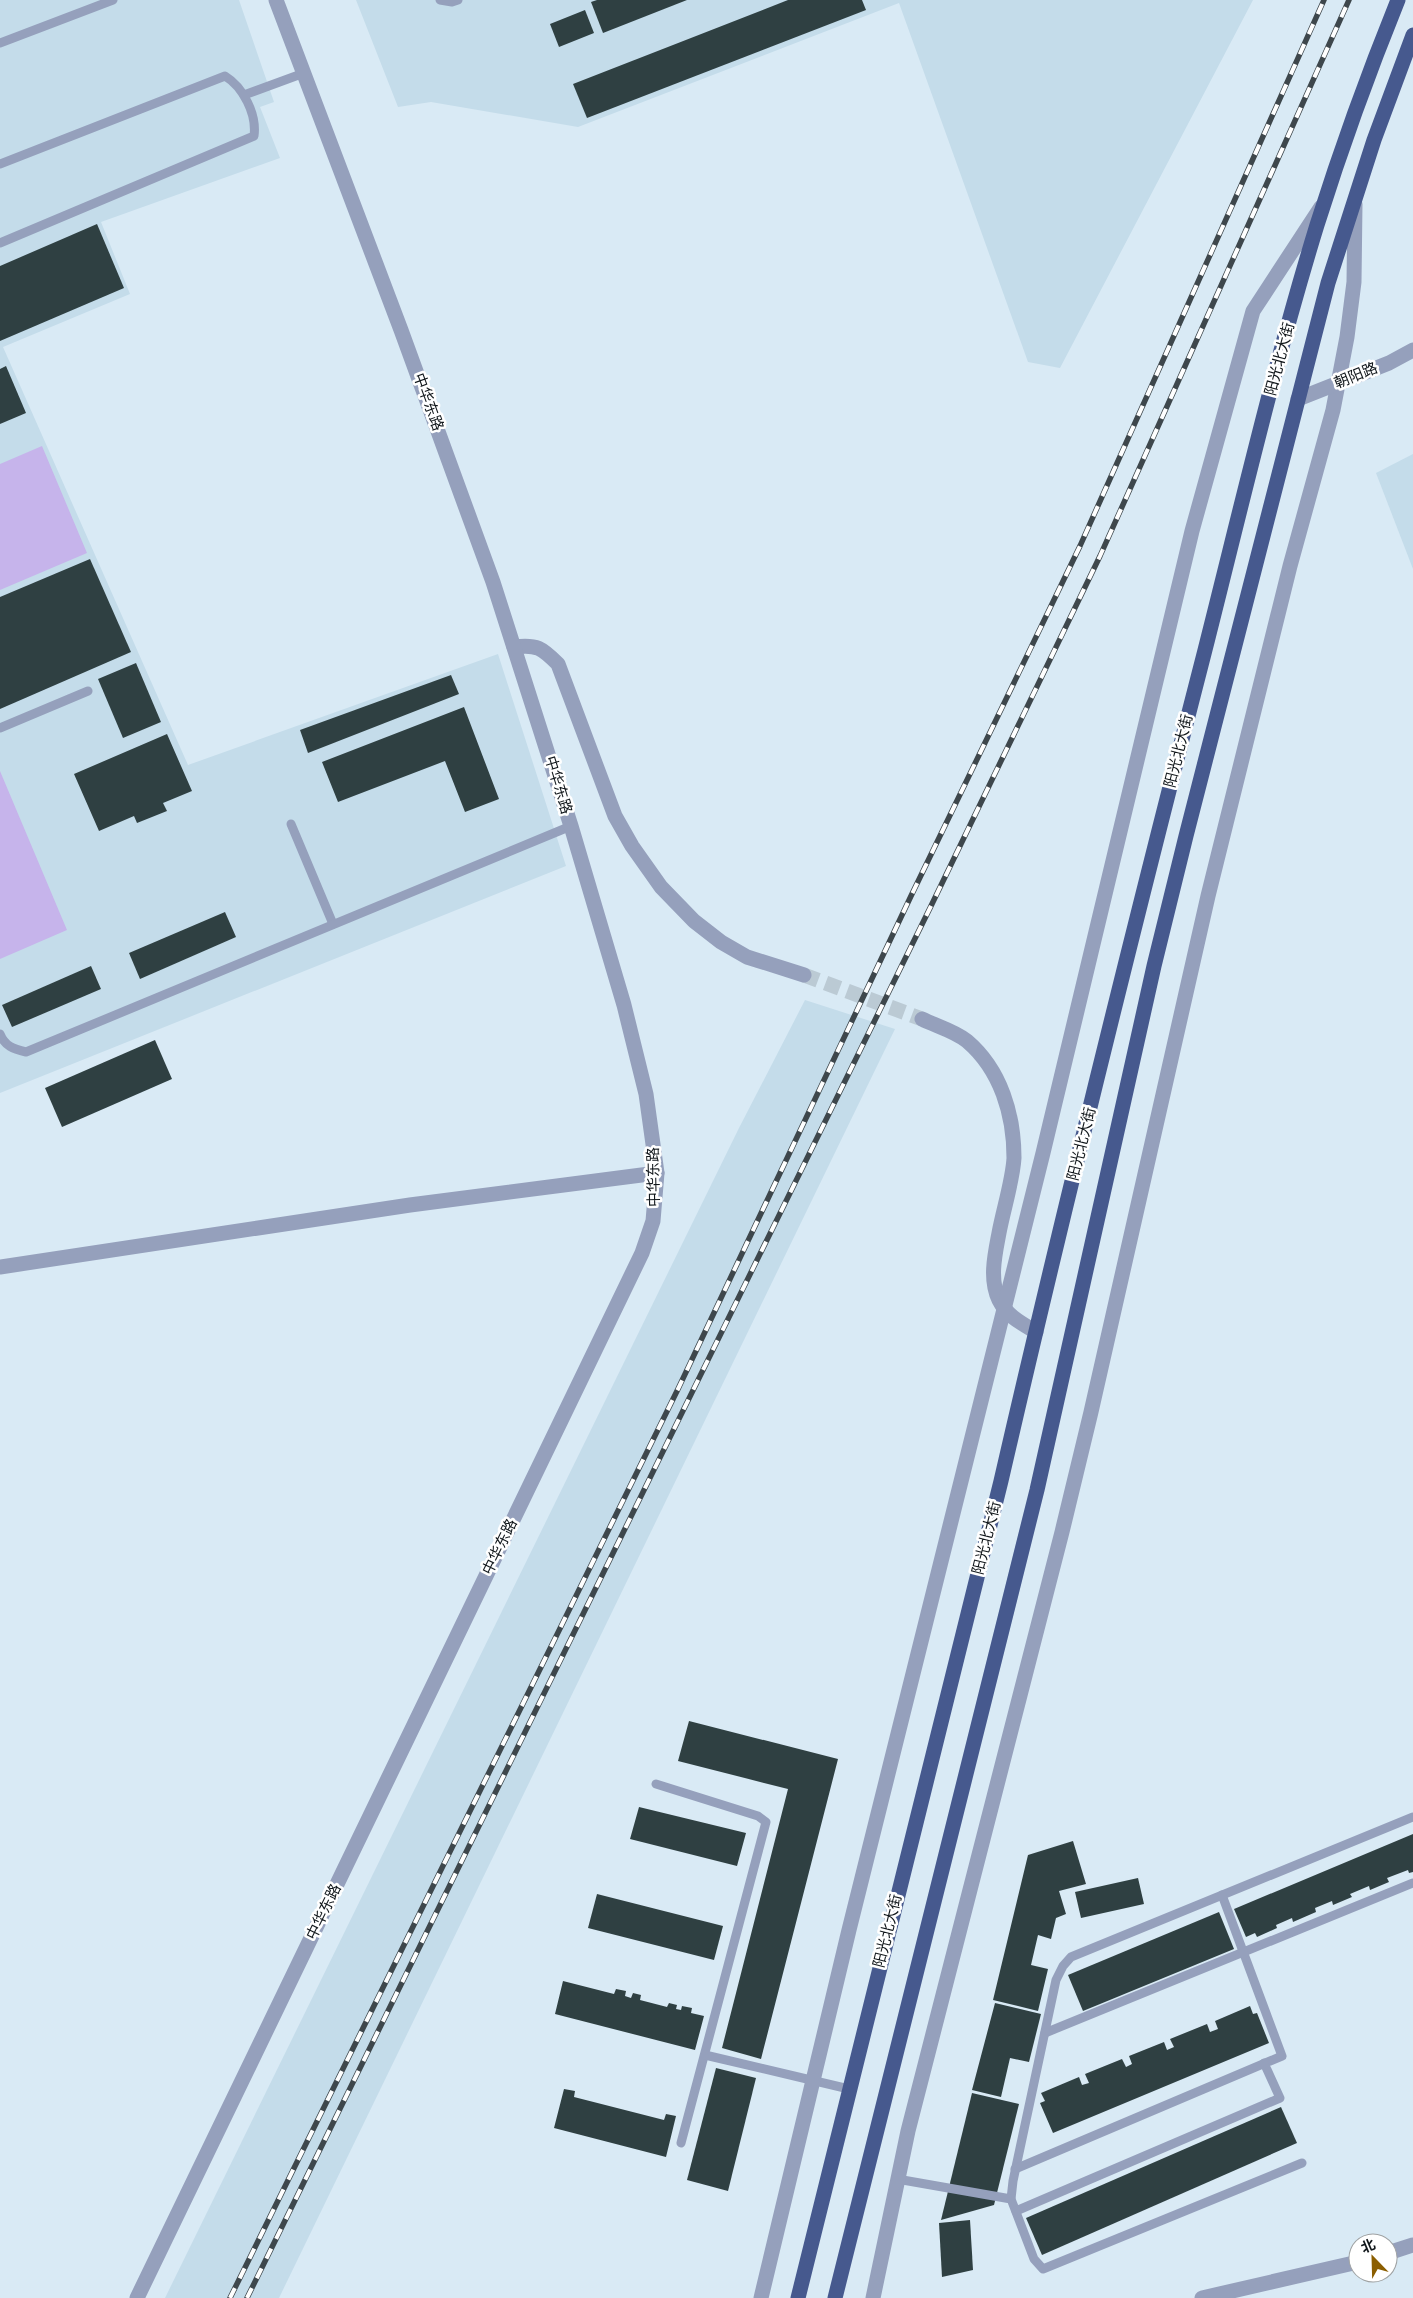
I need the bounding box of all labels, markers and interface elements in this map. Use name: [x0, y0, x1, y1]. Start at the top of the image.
street label: 阳光北大街: [1261, 320, 1299, 398]
street label: 朝阳路: [1332, 359, 1380, 393]
street label: 中华东路: [409, 371, 447, 433]
street label: 阳光北大街: [1161, 712, 1197, 790]
street label: 中华东路: [540, 754, 576, 816]
street label: 阳光北大街: [1064, 1105, 1100, 1183]
street label: 中华东路: [644, 1147, 664, 1207]
street label: 阳光北大街: [969, 1499, 1005, 1577]
street label: 中华东路: [478, 1516, 522, 1578]
street label: 中华东路: [302, 1881, 346, 1943]
street label: 阳光北大街: [870, 1892, 906, 1970]
north arrow: [1348, 2233, 1398, 2283]
text: 北: [1358, 2236, 1378, 2257]

